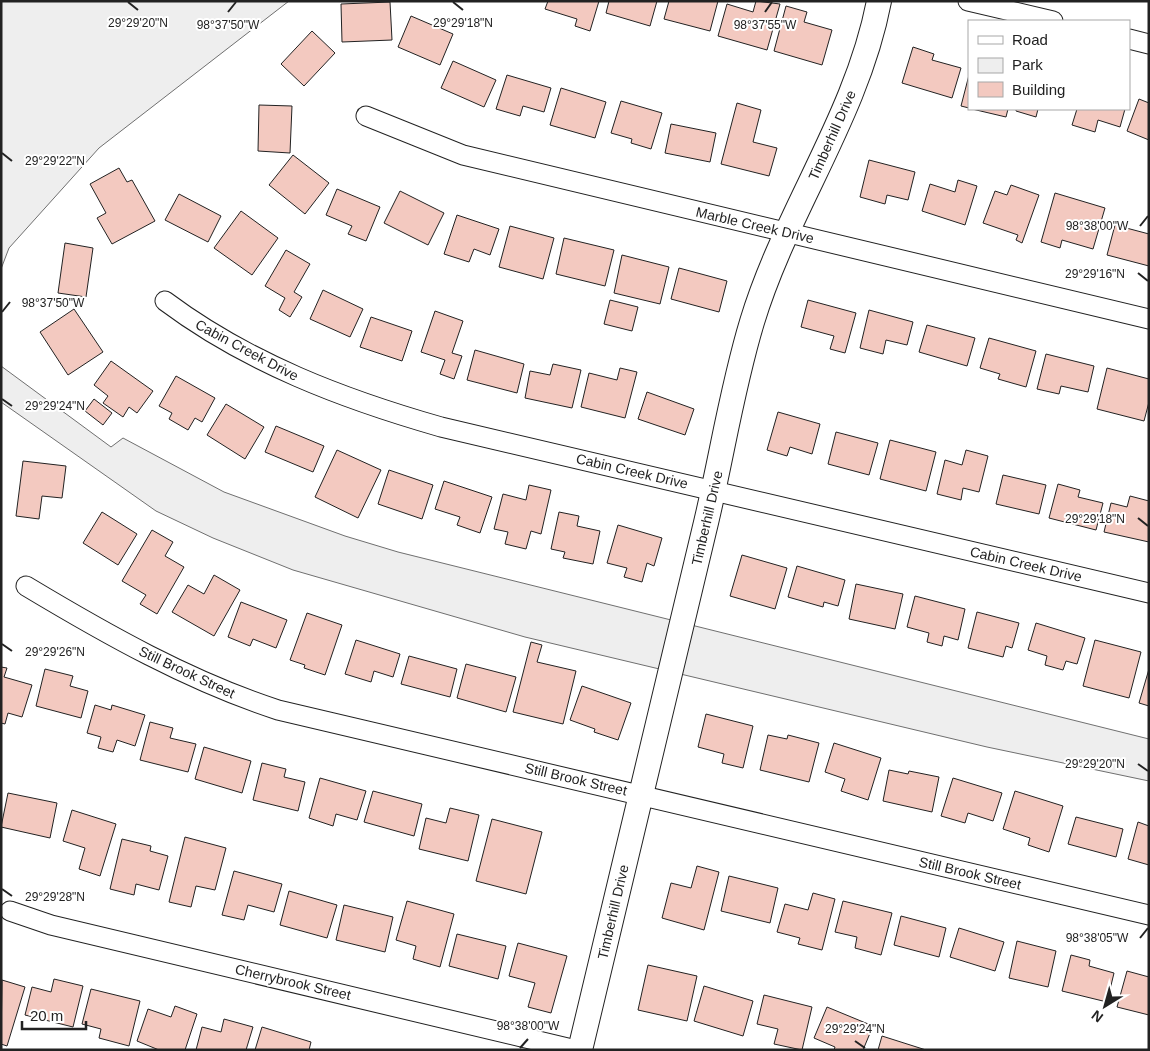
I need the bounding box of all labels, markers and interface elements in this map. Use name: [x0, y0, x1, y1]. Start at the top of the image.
text: 29°29'20"N: [108, 16, 168, 30]
text: 29°29'18"N: [433, 16, 493, 30]
text: 98°37'50"W: [197, 18, 260, 32]
text: 98°37'55"W: [734, 18, 797, 32]
legend: [968, 20, 1130, 110]
text: Road: [1012, 31, 1048, 48]
text: Park: [1012, 56, 1043, 73]
text: Building: [1012, 81, 1065, 98]
street label: Timberhill Drive: [805, 87, 859, 182]
text: 29°29'22"N: [25, 154, 85, 168]
street label: Marble Creek Drive: [694, 204, 816, 246]
text: 98°38'00"W: [1066, 219, 1129, 233]
text: 29°29'16"N: [1065, 267, 1125, 281]
text: 98°37'50"W: [22, 296, 85, 310]
street label: Cabin Creek Drive: [193, 316, 301, 384]
text: 29°29'24"N: [25, 399, 85, 413]
street label: Cabin Creek Drive: [574, 450, 690, 492]
street label: Timberhill Drive: [688, 469, 726, 567]
text: 29°29'18"N: [1065, 512, 1125, 526]
street label: Cabin Creek Drive: [968, 543, 1084, 585]
street label: Still Brook Street: [136, 643, 238, 701]
text: 29°29'26"N: [25, 645, 85, 659]
text: 29°29'20"N: [1065, 757, 1125, 771]
street label: Still Brook Street: [523, 759, 629, 799]
street label: Still Brook Street: [917, 853, 1023, 893]
street label: Timberhill Drive: [594, 863, 632, 961]
text: 29°29'28"N: [25, 890, 85, 904]
text: 98°38'05"W: [1066, 931, 1129, 945]
street label: Cherrybrook Street: [234, 961, 353, 1003]
north arrow: [1080, 981, 1130, 1031]
scale bar: [22, 998, 86, 1030]
text: 20 m: [30, 1007, 63, 1024]
text: N: [1088, 1007, 1106, 1026]
text: 98°38'00"W: [497, 1019, 560, 1033]
text: 29°29'24"N: [825, 1022, 885, 1036]

